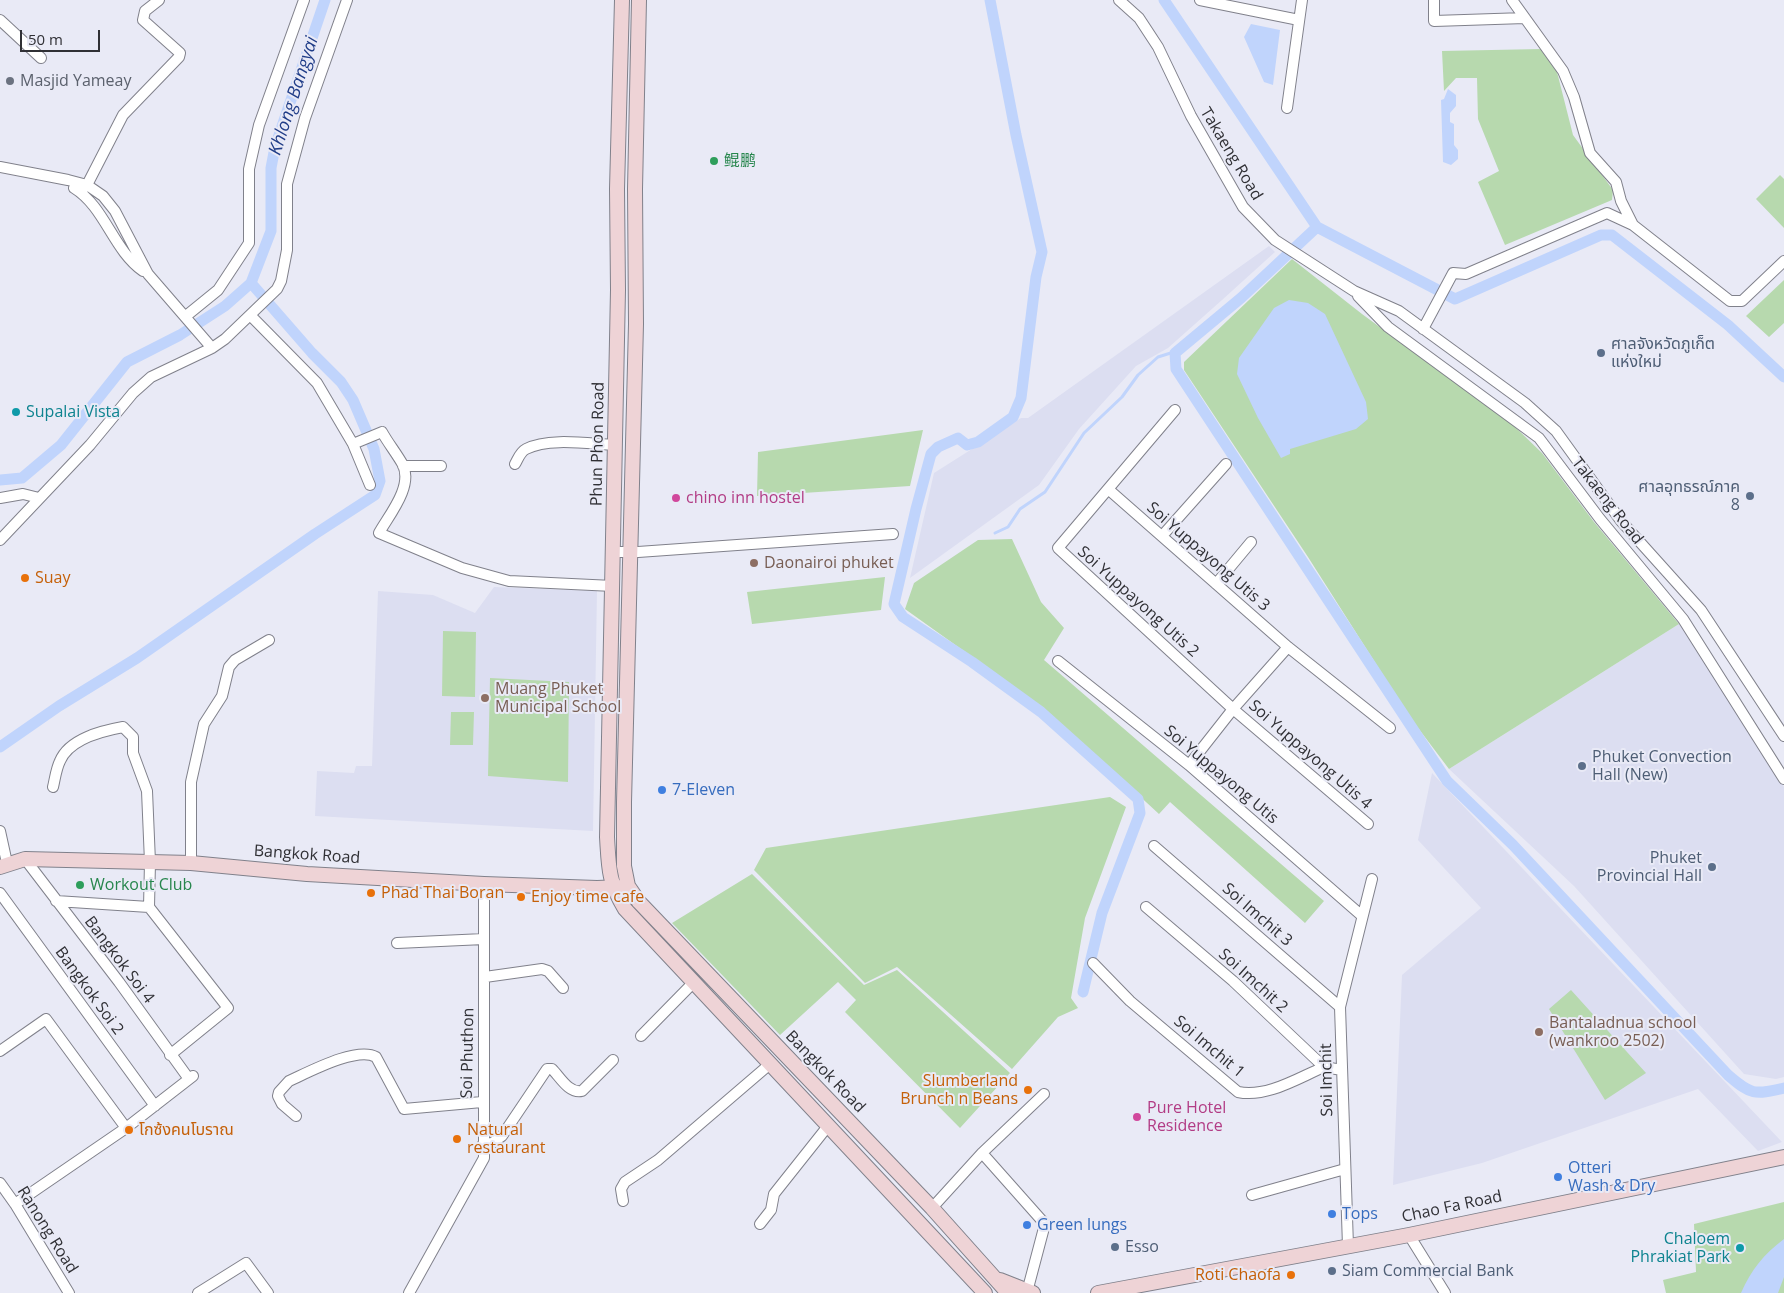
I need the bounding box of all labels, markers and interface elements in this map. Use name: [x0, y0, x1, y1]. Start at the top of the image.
scale bar: [22, 20, 102, 52]
text: 50 m: [28, 29, 63, 49]
water label: Khlong Bangyai: [265, 34, 323, 158]
place label: Masjid Yameay: [20, 71, 131, 91]
marker: Masjid Yameay: [4, 75, 16, 87]
street label: Takaeng Road: [1196, 104, 1266, 204]
place label: 鲲鹏: [724, 151, 756, 171]
marker: 鲲鹏: [708, 155, 720, 167]
place label: ศาลจังหวัดภูเก็ต แห่งใหม่: [1611, 334, 1715, 372]
marker: ศาลจังหวัดภูเก็ต แห่งใหม่: [1595, 347, 1607, 359]
street label: Phun Phon Road: [587, 382, 609, 506]
place label: Supalai Vista: [26, 402, 120, 422]
marker: Supalai Vista: [10, 406, 22, 418]
street label: Takaeng Road: [1567, 454, 1647, 548]
place label: ศาลอุทธรณ์ภาค 8: [1638, 477, 1740, 515]
place label: chino inn hostel: [686, 488, 805, 508]
marker: ศาลอุทธรณ์ภาค 8: [1744, 490, 1756, 502]
marker: chino inn hostel: [670, 492, 682, 504]
street label: Soi Yuppayong Utis 3: [1143, 498, 1273, 616]
street label: Soi Yuppayong Utis 2: [1073, 543, 1203, 661]
place label: Daonairoi phuket: [764, 553, 894, 573]
marker: Daonairoi phuket: [748, 557, 760, 569]
place label: Suay: [35, 568, 70, 588]
marker: Suay: [19, 572, 31, 584]
place label: Muang Phuket Municipal School: [495, 679, 621, 717]
marker: Muang Phuket Municipal School: [479, 692, 491, 704]
street label: Soi Yuppayong Utis 4: [1245, 696, 1375, 814]
street label: Soi Yuppayong Utis: [1160, 722, 1282, 828]
place label: Phuket Convection Hall (New): [1592, 747, 1732, 785]
marker: Phuket Convection Hall (New): [1576, 760, 1588, 772]
place label: 7-Eleven: [672, 780, 735, 800]
marker: 7-Eleven: [656, 784, 668, 796]
street label: Bangkok Road: [253, 842, 361, 868]
place label: Phuket Provincial Hall: [1597, 848, 1702, 886]
marker: Phuket Provincial Hall: [1706, 861, 1718, 873]
place label: Workout Club: [90, 875, 192, 895]
marker: Workout Club: [74, 879, 86, 891]
street label: Soi Imchit 3: [1218, 879, 1296, 951]
place label: Phad Thai Boran: [381, 883, 504, 903]
marker: Phad Thai Boran: [365, 887, 377, 899]
place label: Enjoy time cafe: [531, 887, 644, 907]
marker: Enjoy time cafe: [515, 891, 527, 903]
street label: Bangkok Soi 4: [80, 913, 158, 1007]
street label: Bangkok Soi 2: [51, 943, 127, 1039]
street label: Soi Imchit 2: [1214, 945, 1292, 1017]
street label: Soi Phuthon: [458, 1007, 478, 1099]
street label: Soi Imchit 1: [1170, 1012, 1248, 1082]
place label: Bantaladnua school (wankroo 2502): [1549, 1013, 1696, 1051]
marker: Bantaladnua school (wankroo 2502): [1533, 1026, 1545, 1038]
street label: Bangkok Road: [781, 1027, 869, 1117]
street label: Soi Imchit: [1317, 1043, 1337, 1117]
place label: Slumberland Brunch n Beans: [900, 1071, 1018, 1109]
marker: Slumberland Brunch n Beans: [1022, 1084, 1034, 1096]
place label: Pure Hotel Residence: [1147, 1098, 1226, 1136]
marker: Pure Hotel Residence: [1131, 1111, 1143, 1123]
place label: โกซ้งคนโบราณ: [139, 1120, 234, 1140]
place label: Natural restaurant: [467, 1120, 546, 1158]
marker: โกซ้งคนโบราณ: [123, 1124, 135, 1136]
marker: Natural restaurant: [451, 1133, 463, 1145]
place label: Otteri Wash & Dry: [1568, 1158, 1655, 1196]
marker: Otteri Wash & Dry: [1552, 1171, 1564, 1183]
street label: Ranong Road: [13, 1183, 81, 1277]
street label: Chao Fa Road: [1400, 1187, 1504, 1227]
place label: Tops: [1342, 1204, 1378, 1224]
marker: Tops: [1326, 1208, 1338, 1220]
place label: Green lungs: [1037, 1215, 1127, 1235]
marker: Green lungs: [1021, 1219, 1033, 1231]
place label: Chaloem Phrakiat Park: [1630, 1229, 1730, 1267]
place label: Esso: [1125, 1237, 1159, 1257]
marker: Esso: [1109, 1241, 1121, 1253]
marker: Chaloem Phrakiat Park: [1734, 1242, 1746, 1254]
place label: Siam Commercial Bank: [1342, 1261, 1514, 1281]
place label: Roti Chaofa: [1195, 1265, 1281, 1285]
marker: Siam Commercial Bank: [1326, 1265, 1338, 1277]
marker: Roti Chaofa: [1285, 1269, 1297, 1281]

